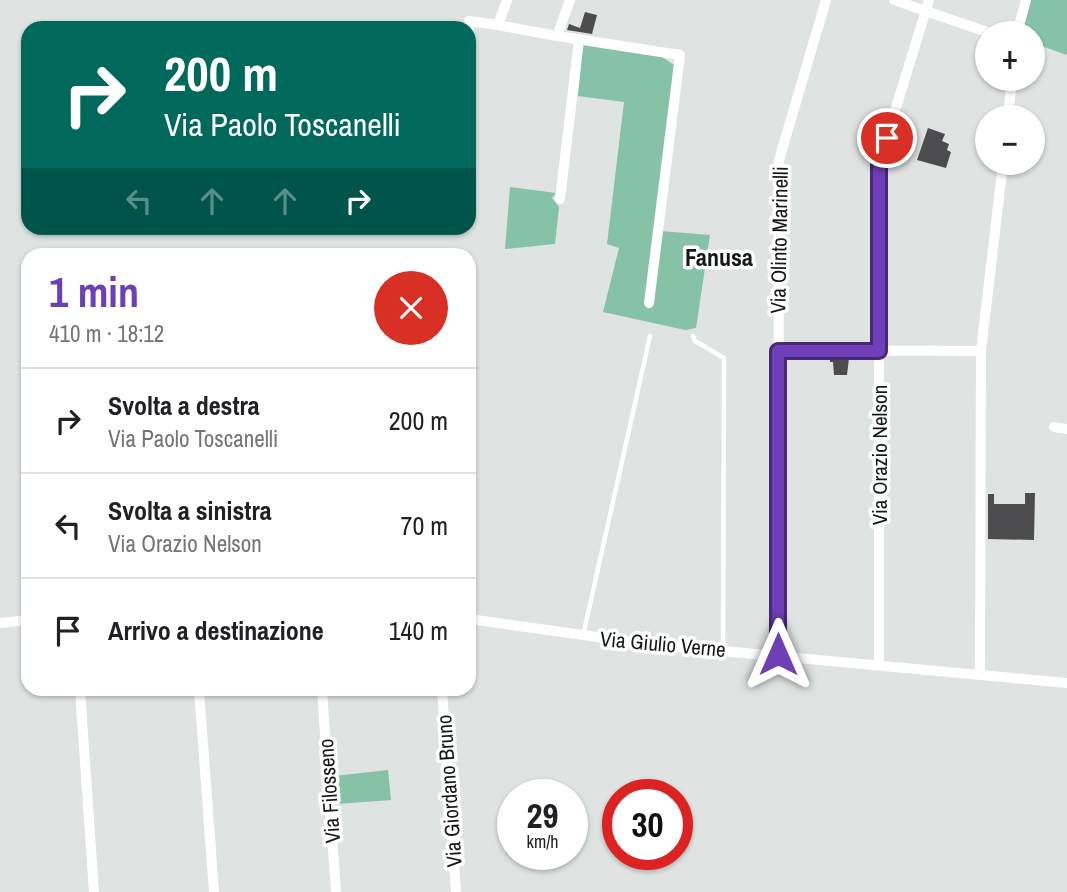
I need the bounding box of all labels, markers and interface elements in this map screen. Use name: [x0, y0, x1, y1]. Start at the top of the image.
map controls: [975, 21, 1045, 175]
button: +: [975, 21, 1045, 91]
text: 200 m: [164, 40, 278, 106]
icon: right: [49, 49, 140, 140]
text: Via Paolo Toscanelli: [164, 103, 401, 146]
button: −: [975, 105, 1045, 175]
pin: [857, 108, 917, 168]
icon: arrive: [868, 119, 906, 157]
street label: Via Olinto Marinelli: [763, 166, 795, 314]
icon: left: [120, 182, 158, 220]
icon: ahead: [193, 182, 231, 220]
icon: ahead: [266, 182, 304, 220]
icon: right: [339, 182, 377, 220]
district label: Fanusa: [685, 241, 753, 273]
text: 1 min: [49, 264, 139, 320]
button: close: [374, 271, 448, 345]
text: 410 m · 18:12: [49, 318, 164, 349]
street label: Via Orazio Nelson: [865, 385, 894, 525]
text: Svolta a destra: [108, 388, 260, 423]
icon: right: [49, 402, 87, 440]
text: 200 m: [389, 403, 448, 438]
text: Via Paolo Toscanelli: [108, 423, 278, 454]
text: Svolta a sinistra: [108, 493, 272, 528]
icon: left: [49, 507, 87, 545]
text: 70 m: [401, 508, 448, 543]
text: Via Orazio Nelson: [108, 528, 262, 559]
icon: arrive: [49, 612, 87, 650]
text: Arrivo a destinazione: [108, 613, 324, 648]
text: 140 m: [389, 613, 448, 648]
position arrow: [741, 617, 815, 691]
street label: Via Giulio Verne: [599, 624, 727, 664]
street label: Via Giordano Bruno: [429, 714, 469, 868]
street label: Via Filosseno: [311, 738, 347, 844]
speed limit sign: 30: [602, 779, 693, 870]
text: 29: [527, 792, 558, 839]
text: km/h: [527, 829, 559, 854]

